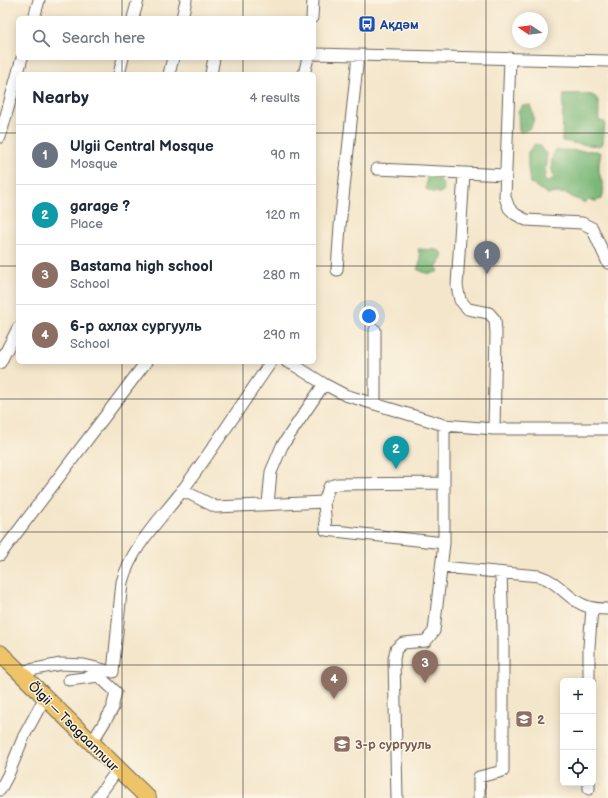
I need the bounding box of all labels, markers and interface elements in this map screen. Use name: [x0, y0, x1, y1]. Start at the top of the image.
north arrow: [512, 12, 548, 48]
bus stop icon: Ақдəм: [357, 14, 377, 34]
search box: [16, 16, 316, 60]
place label: Ақдəм: [379, 17, 419, 33]
icon: search: [30, 27, 52, 49]
text: Search here: [62, 29, 145, 48]
text: Nearby: [32, 88, 89, 108]
text: 4 results: [250, 90, 300, 106]
text: Ulgii Central Mosque: [70, 137, 214, 156]
text: 1: [42, 147, 48, 163]
text: 90 m: [271, 147, 300, 163]
text: Mosque: [70, 156, 118, 172]
text: garage ?: [70, 197, 130, 216]
text: 2: [41, 207, 49, 223]
text: 120 m: [265, 207, 300, 223]
text: Place: [70, 216, 103, 232]
pin: 1: [474, 241, 500, 274]
text: Bastama high school: [70, 257, 213, 276]
text: 3: [41, 267, 49, 283]
text: 280 m: [263, 267, 300, 283]
text: School: [70, 276, 110, 292]
your location: [359, 306, 379, 326]
text: 6-р ахлах сургууль: [70, 317, 202, 336]
text: 4: [41, 327, 49, 343]
text: 290 m: [263, 327, 300, 343]
text: School: [70, 336, 110, 352]
pin: 2: [383, 436, 409, 469]
pin: 3: [412, 650, 438, 683]
pin: 4: [321, 666, 347, 699]
street label: Ölgii — Tsagaannuur: [25, 678, 122, 775]
map controls: [560, 678, 596, 786]
button: +: [560, 678, 596, 714]
school or university icon: 2: [514, 709, 534, 729]
place label: 2: [537, 712, 545, 728]
button: −: [560, 714, 596, 750]
school or university icon: 3-р сургууль: [332, 734, 352, 754]
place label: 3-р сургууль: [355, 737, 432, 753]
button: locate: [560, 750, 596, 786]

